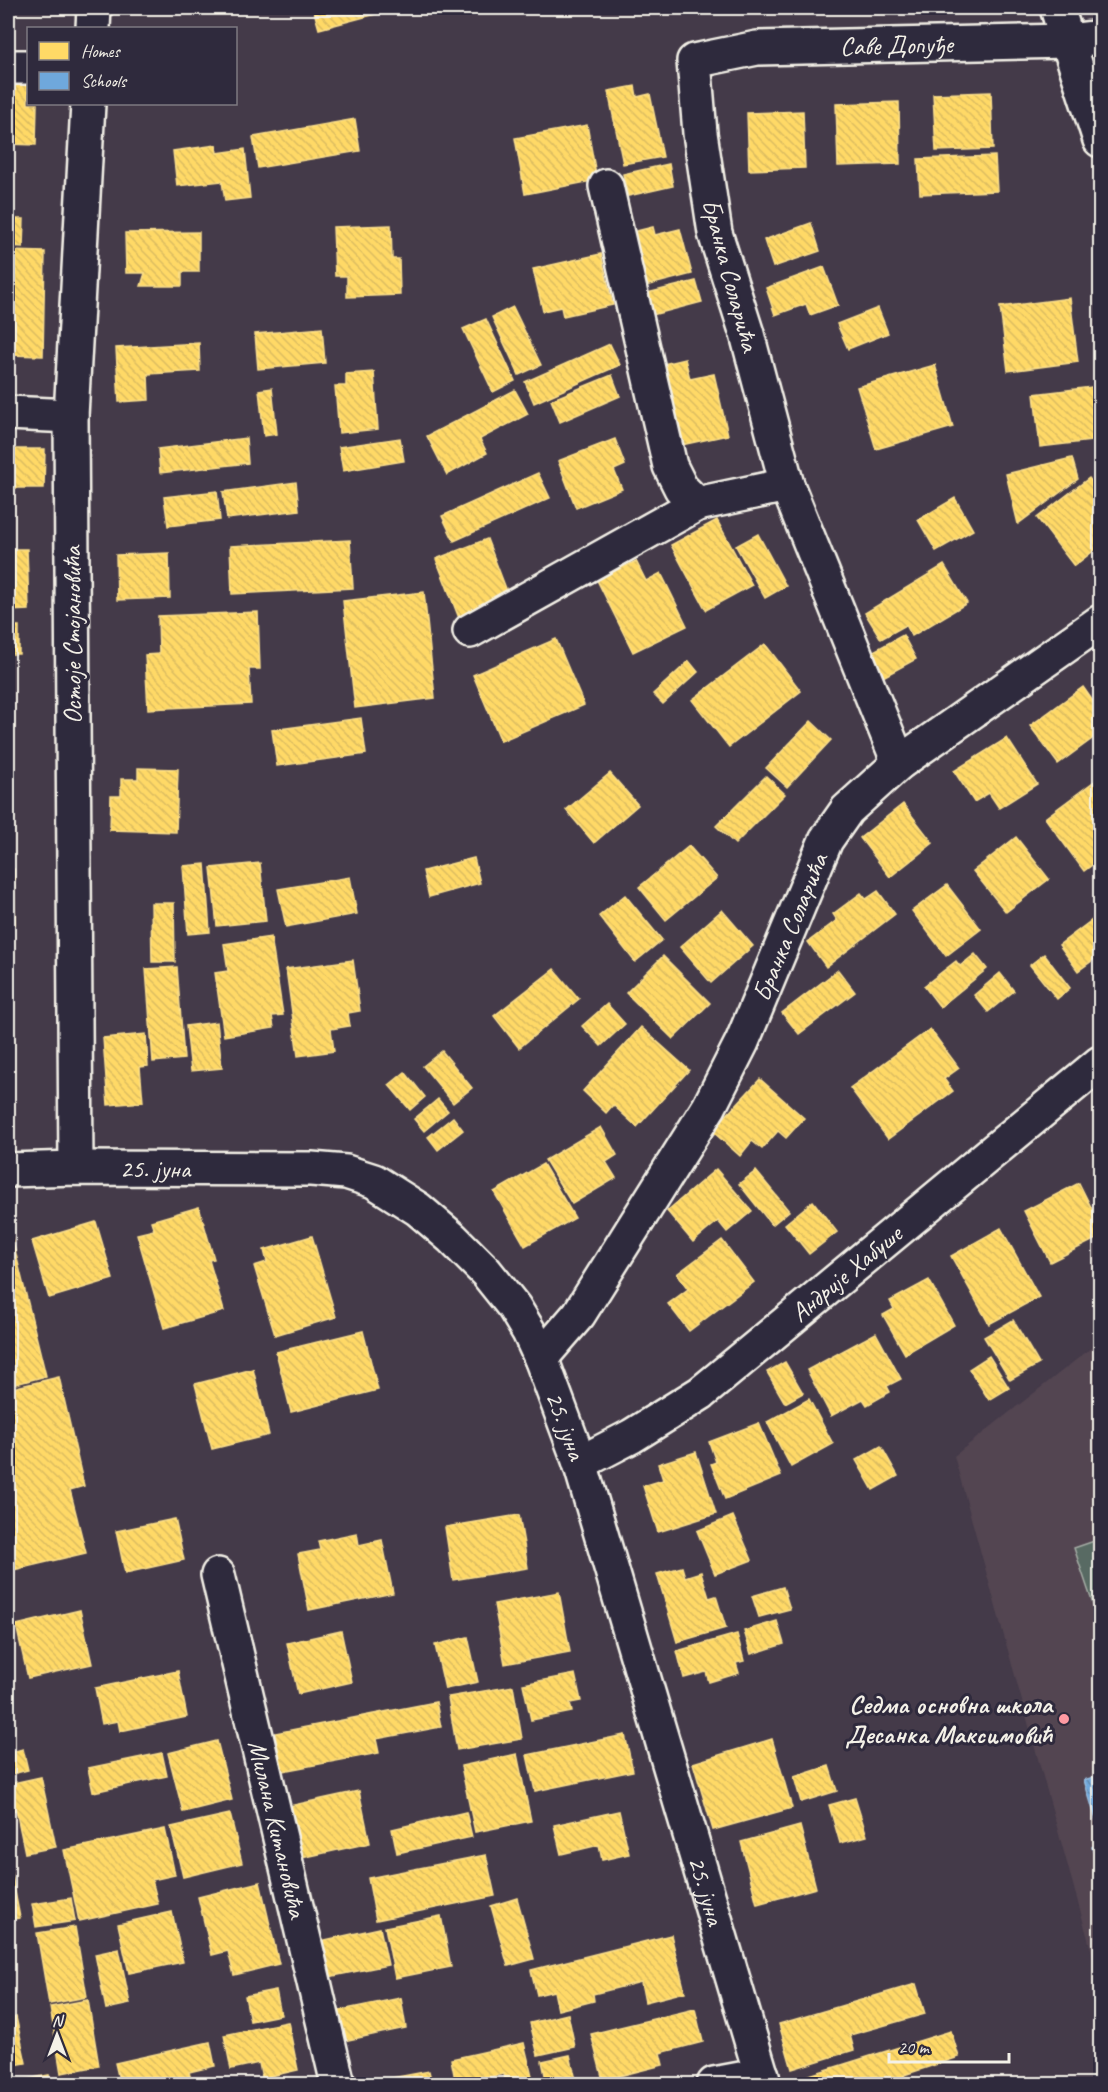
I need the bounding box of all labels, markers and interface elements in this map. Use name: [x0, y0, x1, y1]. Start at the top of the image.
legend: [27, 27, 237, 105]
street label: Саве Допуђе: [840, 28, 956, 63]
text: Homes: [81, 40, 121, 62]
text: Schools: [81, 70, 128, 92]
street label: Бранка Соларића: [694, 195, 767, 357]
street label: Остоје Стојановића: [56, 544, 89, 724]
street label: Бранка Соларића: [745, 847, 836, 1006]
street label: 25. јуна: [120, 1152, 192, 1185]
street label: Андрије Хабуше: [784, 1216, 911, 1329]
street label: 25. јуна: [538, 1387, 594, 1466]
place label: Седма основна школа Десанка Максимовић: [845, 1688, 1054, 1751]
marker: Седма основна школа Десанка Максимовић: [1057, 1712, 1071, 1726]
street label: Милана Китановића: [241, 1737, 315, 1923]
street label: 25. јуна: [680, 1852, 732, 1931]
north arrow: [27, 2005, 87, 2065]
text: N: [52, 2011, 65, 2031]
scale bar: [889, 2026, 1009, 2064]
text: 20 m: [898, 2036, 931, 2058]

